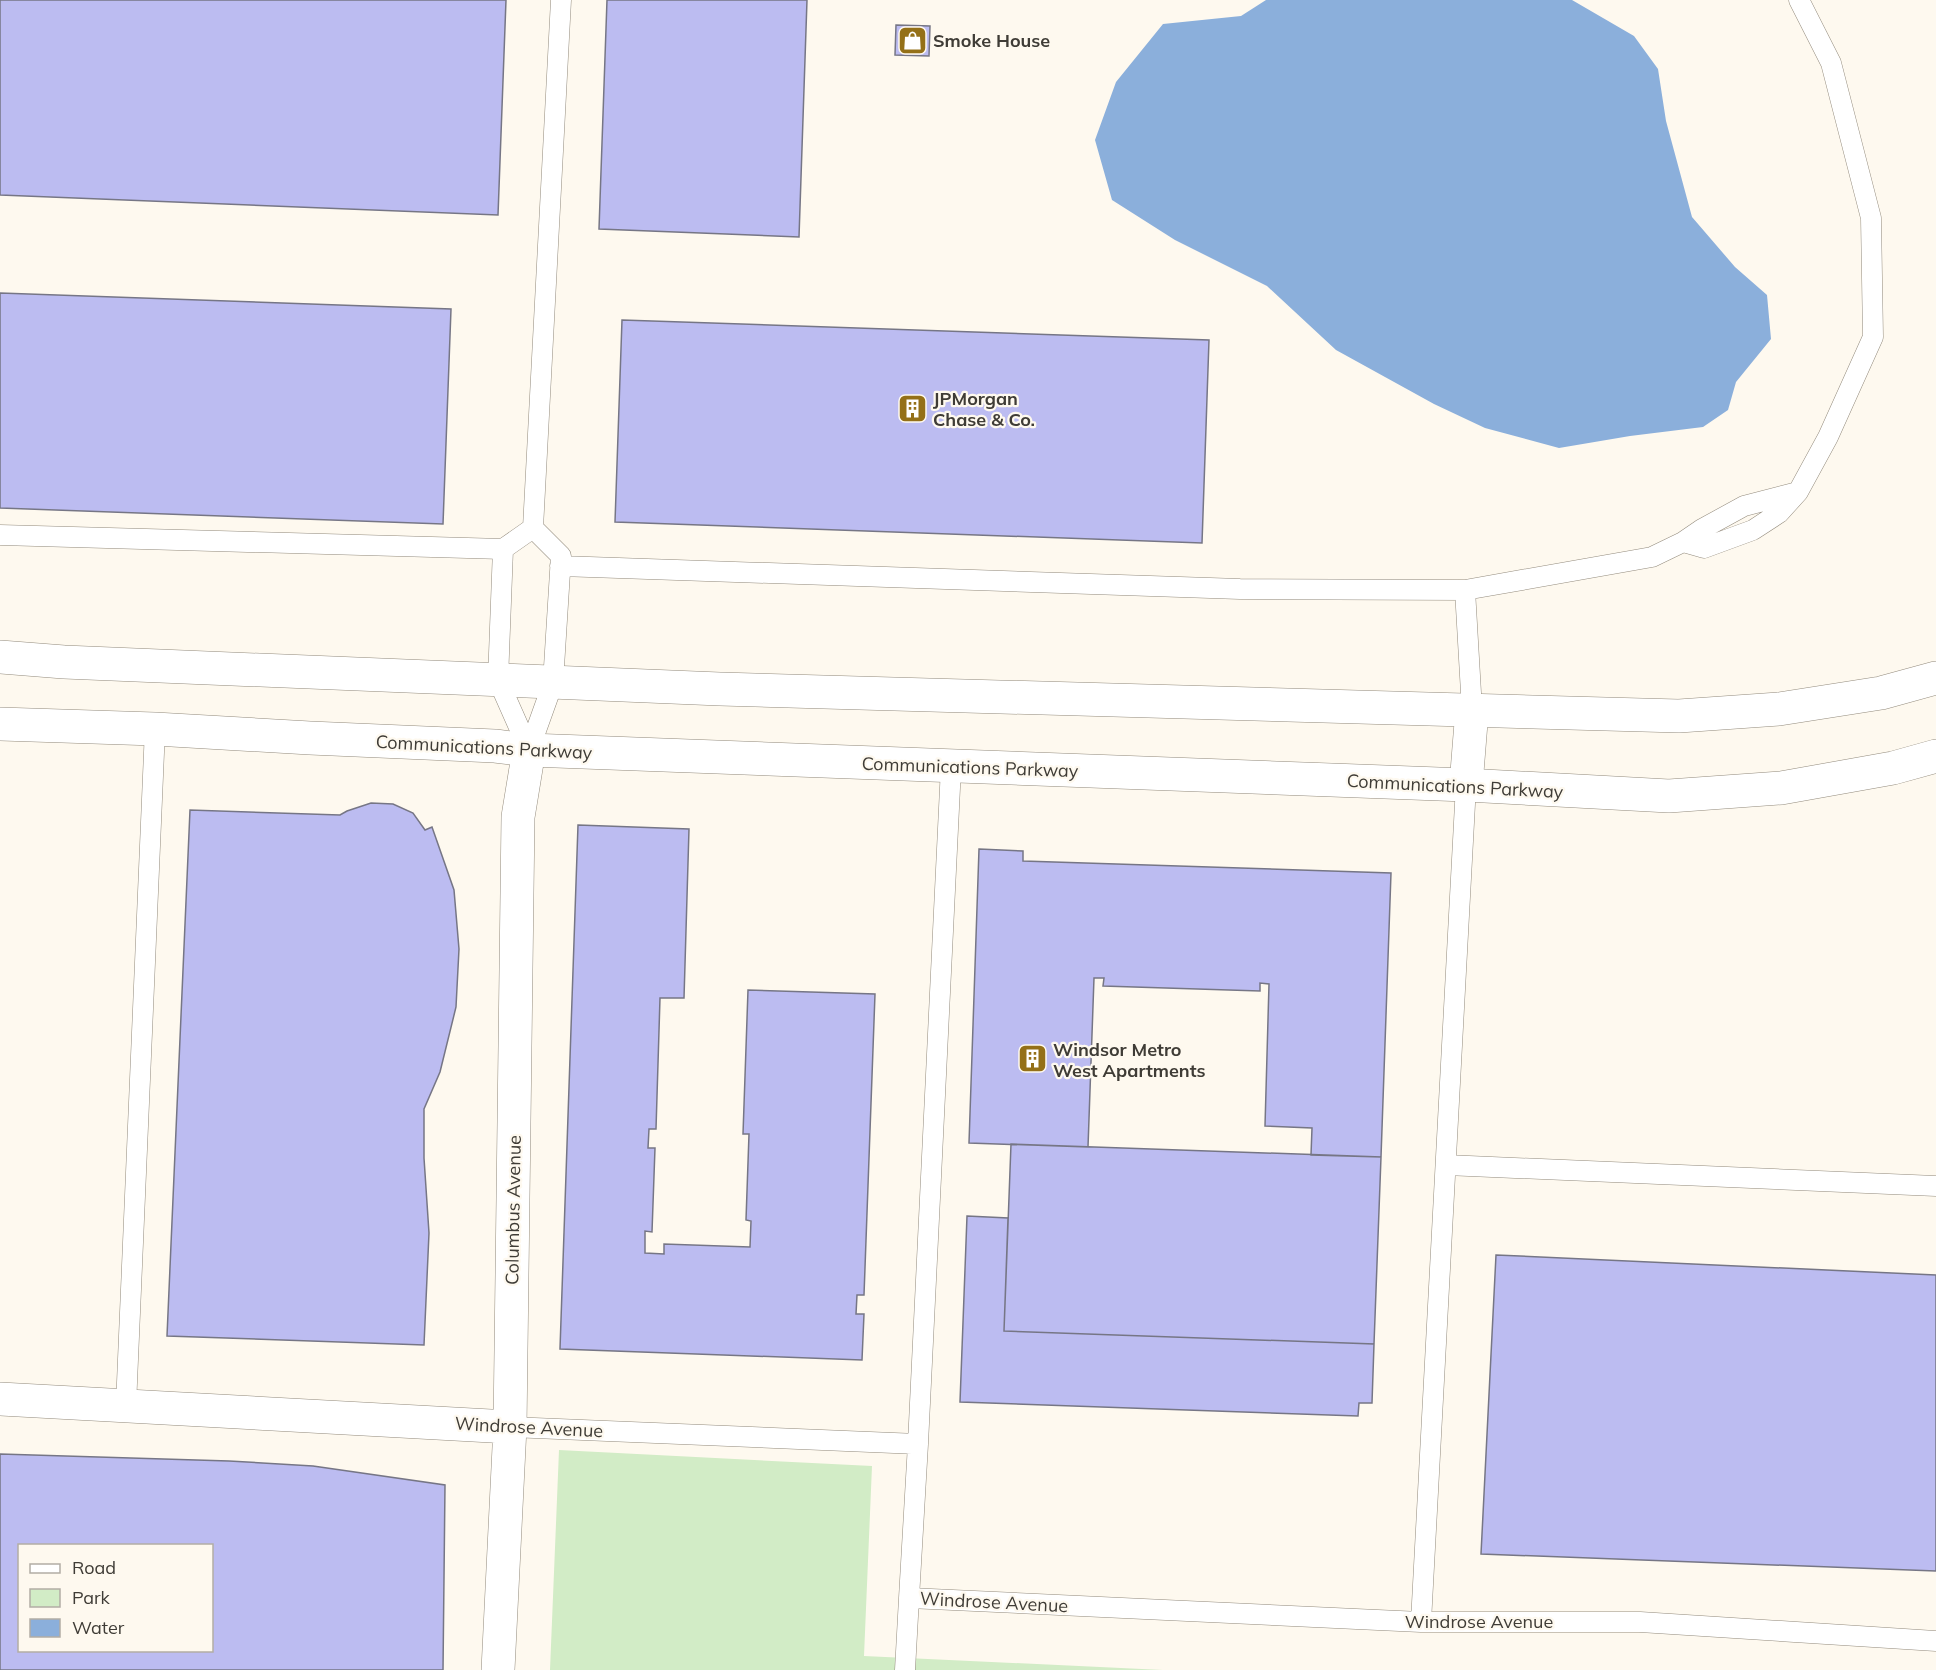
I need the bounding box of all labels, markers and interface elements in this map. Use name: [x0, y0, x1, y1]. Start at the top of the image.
shop icon: Smoke House: [896, 24, 928, 56]
place label: Smoke House: [933, 29, 1050, 52]
place label: JPMorgan Chase & Co.: [933, 387, 1035, 431]
building icon: JPMorgan Chase & Co.: [896, 392, 928, 424]
street label: Communications Parkway: [375, 730, 593, 764]
street label: Communications Parkway: [861, 752, 1079, 782]
street label: Communications Parkway: [1346, 769, 1564, 803]
place label: Windsor Metro West Apartments: [1053, 1038, 1206, 1082]
building icon: Windsor Metro West Apartments: [1016, 1043, 1048, 1075]
street label: Columbus Avenue: [500, 1135, 526, 1285]
street label: Windrose Avenue: [454, 1412, 604, 1442]
legend: [18, 1544, 213, 1652]
text: Road: [72, 1556, 116, 1579]
text: Park: [72, 1586, 111, 1609]
street label: Windrose Avenue: [919, 1587, 1069, 1617]
street label: Windrose Avenue: [1405, 1610, 1553, 1633]
text: Water: [72, 1616, 125, 1639]

